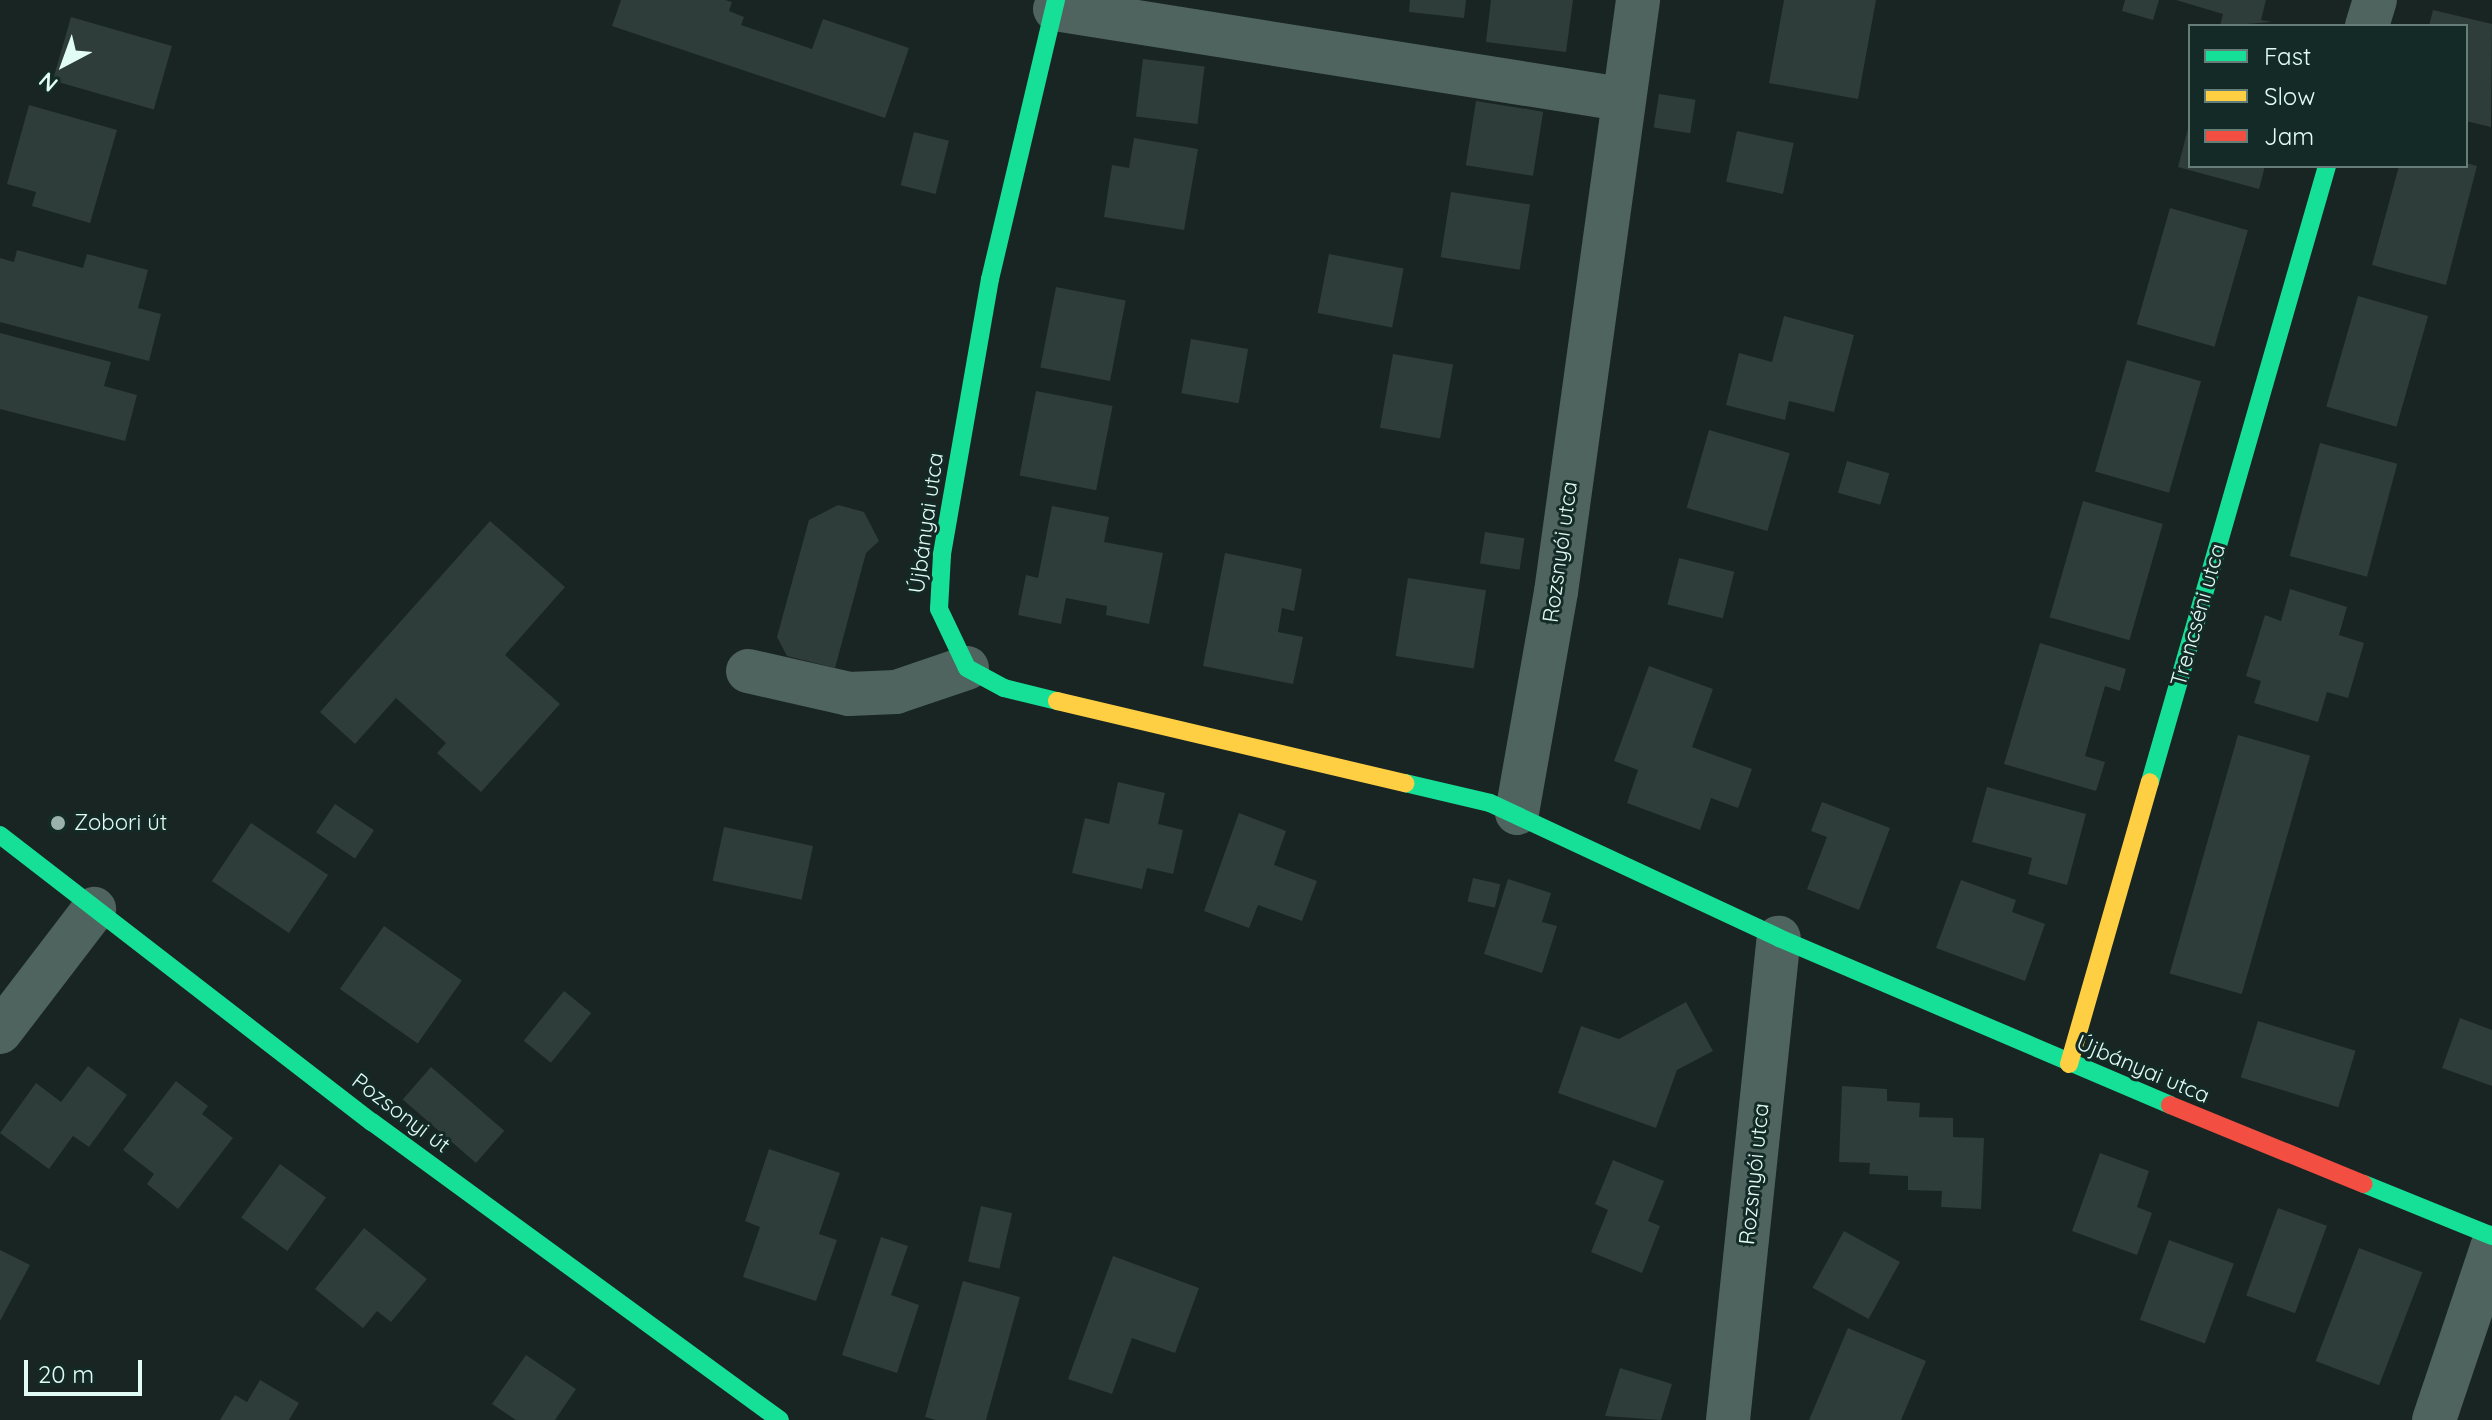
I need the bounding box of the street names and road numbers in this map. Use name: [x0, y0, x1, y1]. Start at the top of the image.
street label: Újbányai utca: [903, 451, 949, 595]
street label: Rozsnyói utca: [1537, 480, 1583, 624]
street label: Trencséni utca: [2165, 541, 2231, 689]
street label: Újbányai utca: [2072, 1029, 2214, 1109]
street label: Pozsonyi út: [347, 1068, 455, 1158]
street label: Rozsnyói utca: [1733, 1102, 1775, 1246]

